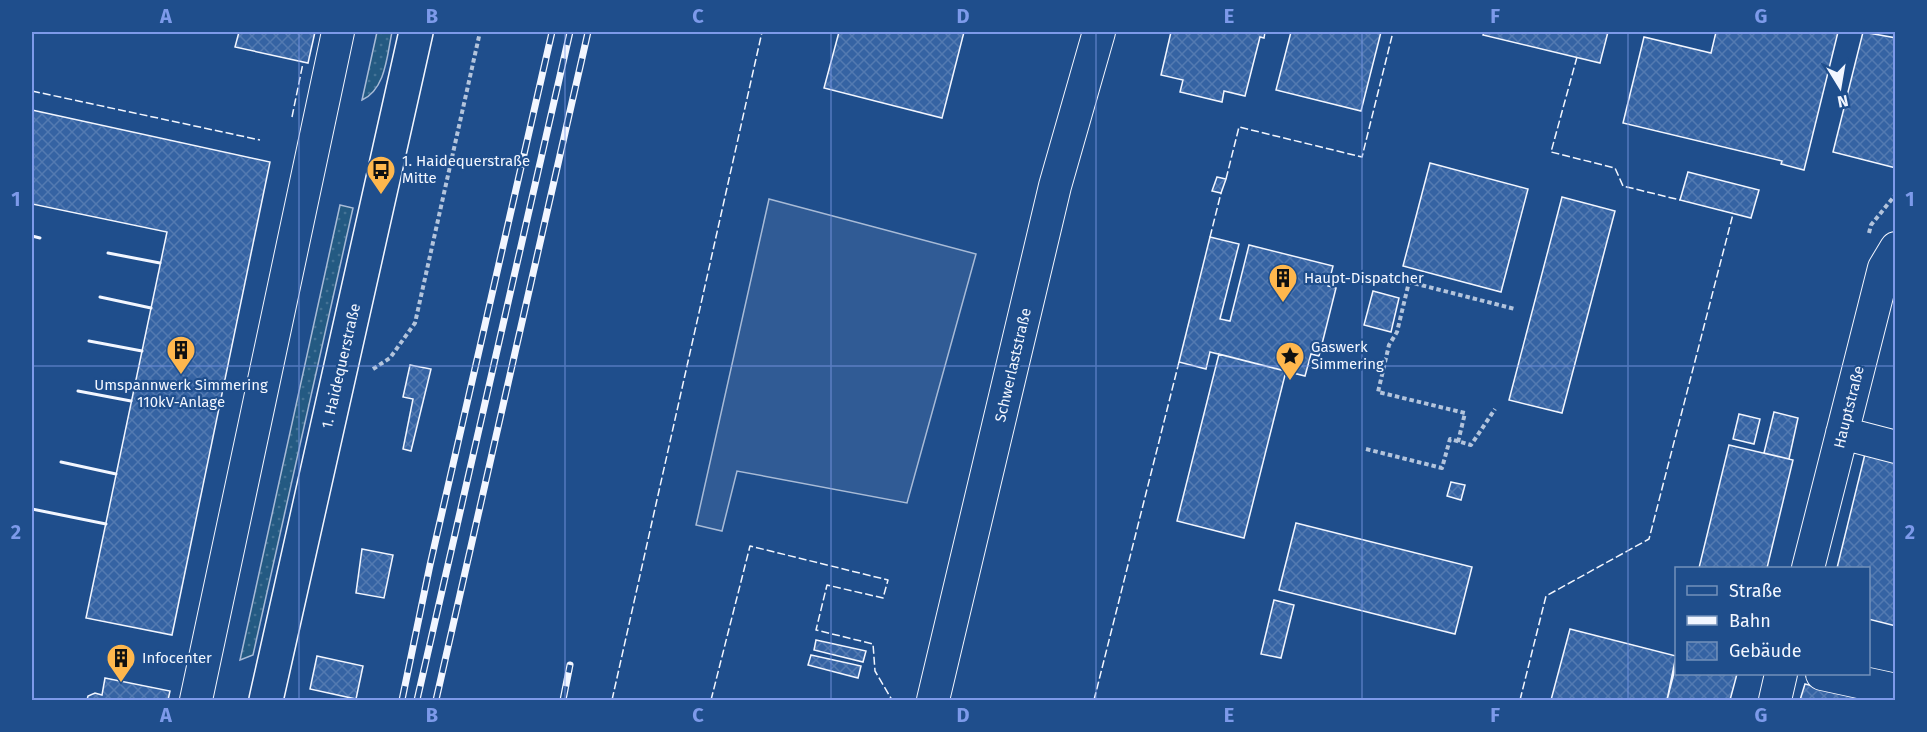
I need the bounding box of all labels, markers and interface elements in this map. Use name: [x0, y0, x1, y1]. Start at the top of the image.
text: A: [159, 4, 173, 28]
text: B: [426, 4, 438, 28]
text: C: [692, 4, 704, 28]
text: D: [956, 4, 970, 28]
text: E: [1224, 4, 1234, 28]
text: F: [1490, 4, 1500, 28]
text: G: [1755, 4, 1767, 28]
north arrow: [1810, 57, 1870, 117]
text: N: [1836, 91, 1850, 112]
place label: 1. Haidequerstraße Mitte: [402, 152, 530, 187]
bus stop icon: 1. Haidequerstraße Mitte: [365, 154, 397, 196]
text: 1: [11, 187, 21, 211]
text: 1: [1905, 187, 1915, 211]
building icon: Haupt-Dispatcher: [1267, 262, 1299, 304]
place label: Haupt-Dispatcher: [1304, 269, 1424, 287]
street label: 1. Haidequerstraße: [318, 302, 364, 430]
street label: Schwerlaststraße: [991, 306, 1035, 424]
building icon: Umspannwerk Simmering 110kV-Anlage: [165, 334, 197, 376]
place label: Gaswerk Simmering: [1311, 338, 1384, 373]
place icon: Gaswerk Simmering: [1274, 340, 1306, 382]
street label: Hauptstraße: [1830, 364, 1868, 450]
place label: Umspannwerk Simmering 110kV-Anlage: [94, 376, 268, 411]
text: 2: [11, 520, 21, 544]
text: 2: [1905, 520, 1915, 544]
legend: [1675, 567, 1870, 675]
text: Straße: [1729, 580, 1782, 602]
text: Bahn: [1729, 610, 1771, 632]
text: Gebäude: [1729, 640, 1802, 662]
building icon: Infocenter: [105, 642, 137, 684]
place label: Infocenter: [142, 649, 212, 667]
text: A: [159, 703, 173, 727]
text: B: [426, 703, 438, 727]
text: C: [692, 703, 704, 727]
text: D: [956, 703, 970, 727]
text: E: [1224, 703, 1234, 727]
text: F: [1490, 703, 1500, 727]
text: G: [1755, 703, 1767, 727]

